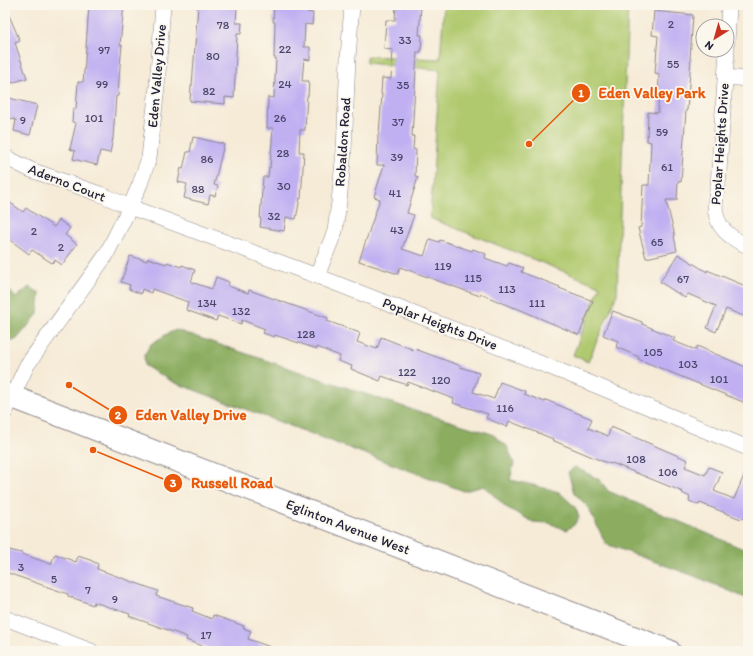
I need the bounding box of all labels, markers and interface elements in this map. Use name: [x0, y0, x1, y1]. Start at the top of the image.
house number: 2: [668, 17, 675, 31]
house number: 78: [217, 18, 230, 32]
north arrow: [695, 18, 735, 58]
street label: Eden Valley Drive: [144, 23, 170, 128]
house number: 33: [398, 33, 412, 47]
text: N: [702, 38, 716, 53]
house number: 22: [279, 42, 292, 56]
house number: 97: [98, 43, 110, 57]
house number: 80: [206, 49, 220, 63]
house number: 55: [667, 57, 679, 71]
house number: 99: [96, 77, 108, 91]
house number: 24: [278, 77, 292, 91]
house number: 35: [397, 78, 409, 92]
callout: Eden Valley Park: [571, 80, 714, 107]
street label: Poplar Heights Drive: [707, 82, 733, 205]
house number: 82: [203, 84, 216, 98]
text: Eden Valley Park: [599, 84, 706, 103]
text: 1: [578, 86, 584, 100]
street label: Robaldon Road: [331, 96, 355, 187]
house number: 101: [85, 111, 104, 125]
house number: 26: [274, 111, 286, 125]
house number: 9: [20, 113, 26, 127]
house number: 37: [392, 115, 404, 129]
house number: 59: [656, 125, 668, 139]
house number: 28: [277, 146, 290, 160]
house number: 39: [391, 150, 403, 164]
house number: 86: [201, 152, 213, 166]
street label: Aderno Court: [26, 160, 108, 206]
house number: 61: [661, 160, 673, 174]
house number: 30: [277, 179, 291, 193]
house number: 88: [191, 182, 205, 196]
house number: 41: [389, 186, 402, 200]
house number: 32: [268, 209, 281, 223]
house number: 43: [390, 223, 404, 237]
house number: 2: [31, 224, 38, 238]
house number: 65: [651, 235, 663, 249]
house number: 2: [58, 240, 65, 254]
house number: 119: [434, 259, 452, 273]
house number: 115: [464, 271, 482, 285]
house number: 67: [677, 272, 689, 286]
house number: 113: [498, 282, 516, 296]
street label: Poplar Heights Drive: [380, 294, 500, 354]
house number: 134: [197, 296, 217, 310]
house number: 111: [529, 296, 546, 310]
house number: 132: [232, 304, 251, 318]
house number: 128: [297, 327, 316, 341]
house number: 105: [643, 345, 663, 359]
house number: 103: [678, 357, 698, 371]
house number: 122: [398, 365, 417, 379]
house number: 101: [710, 372, 729, 386]
house number: 120: [431, 373, 451, 387]
house number: 116: [496, 401, 514, 415]
callout: Eden Valley Drive: [108, 402, 255, 429]
text: Eden Valley Drive: [135, 406, 247, 425]
text: 2: [115, 408, 122, 422]
house number: 108: [626, 452, 646, 466]
house number: 106: [658, 465, 678, 479]
callout: Russell Road: [163, 469, 281, 496]
text: Russell Road: [191, 474, 274, 492]
text: 3: [170, 476, 177, 490]
street label: Eglinton Avenue West: [284, 496, 412, 558]
house number: 3: [18, 560, 25, 574]
house number: 5: [51, 572, 57, 586]
house number: 7: [85, 583, 91, 597]
house number: 9: [112, 592, 118, 606]
house number: 17: [200, 628, 212, 642]

